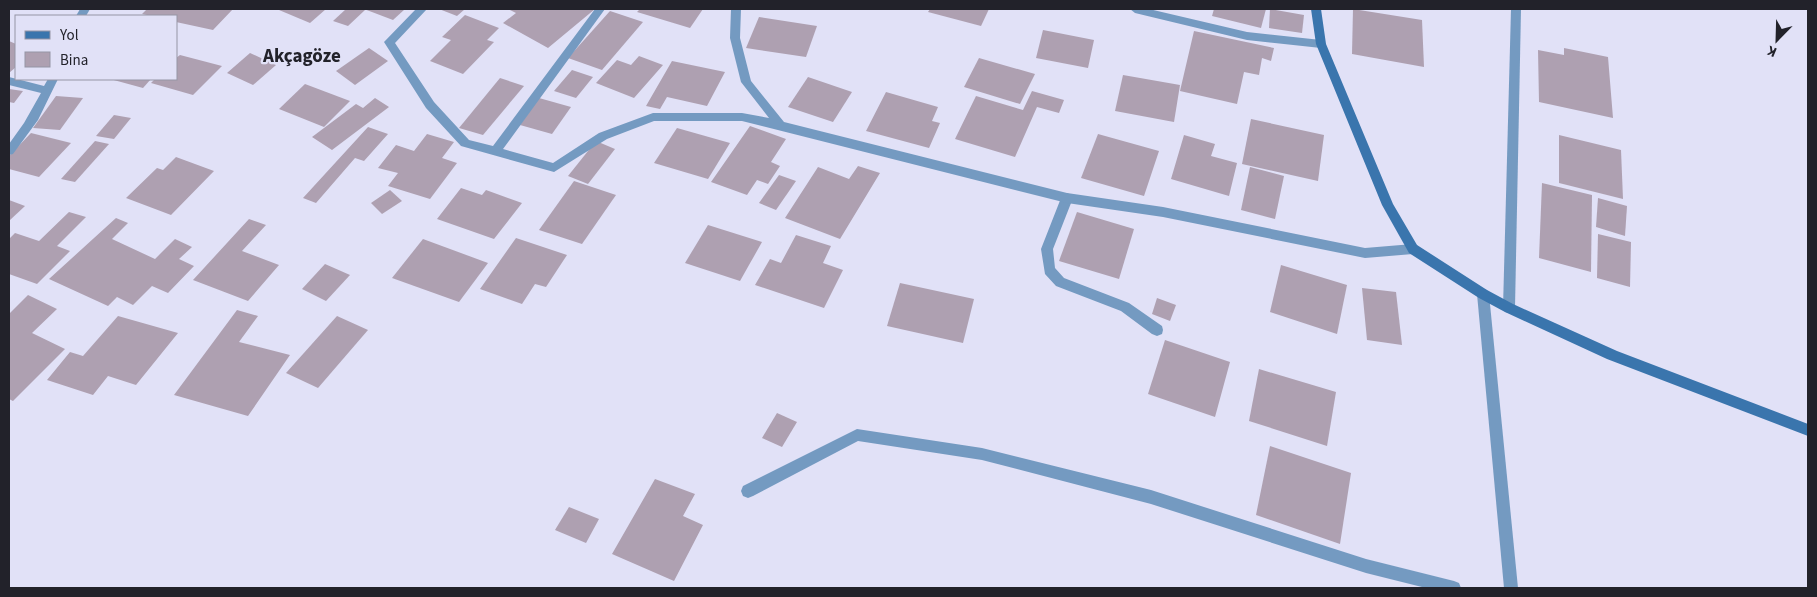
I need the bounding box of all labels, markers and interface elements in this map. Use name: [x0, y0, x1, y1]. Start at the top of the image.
legend: [15, 15, 178, 80]
north arrow: [1752, 15, 1802, 65]
text: Yol: [59, 25, 79, 46]
text: K: [1764, 40, 1780, 62]
district label: Akçagöze: [262, 43, 341, 70]
text: Bina: [60, 50, 88, 71]

